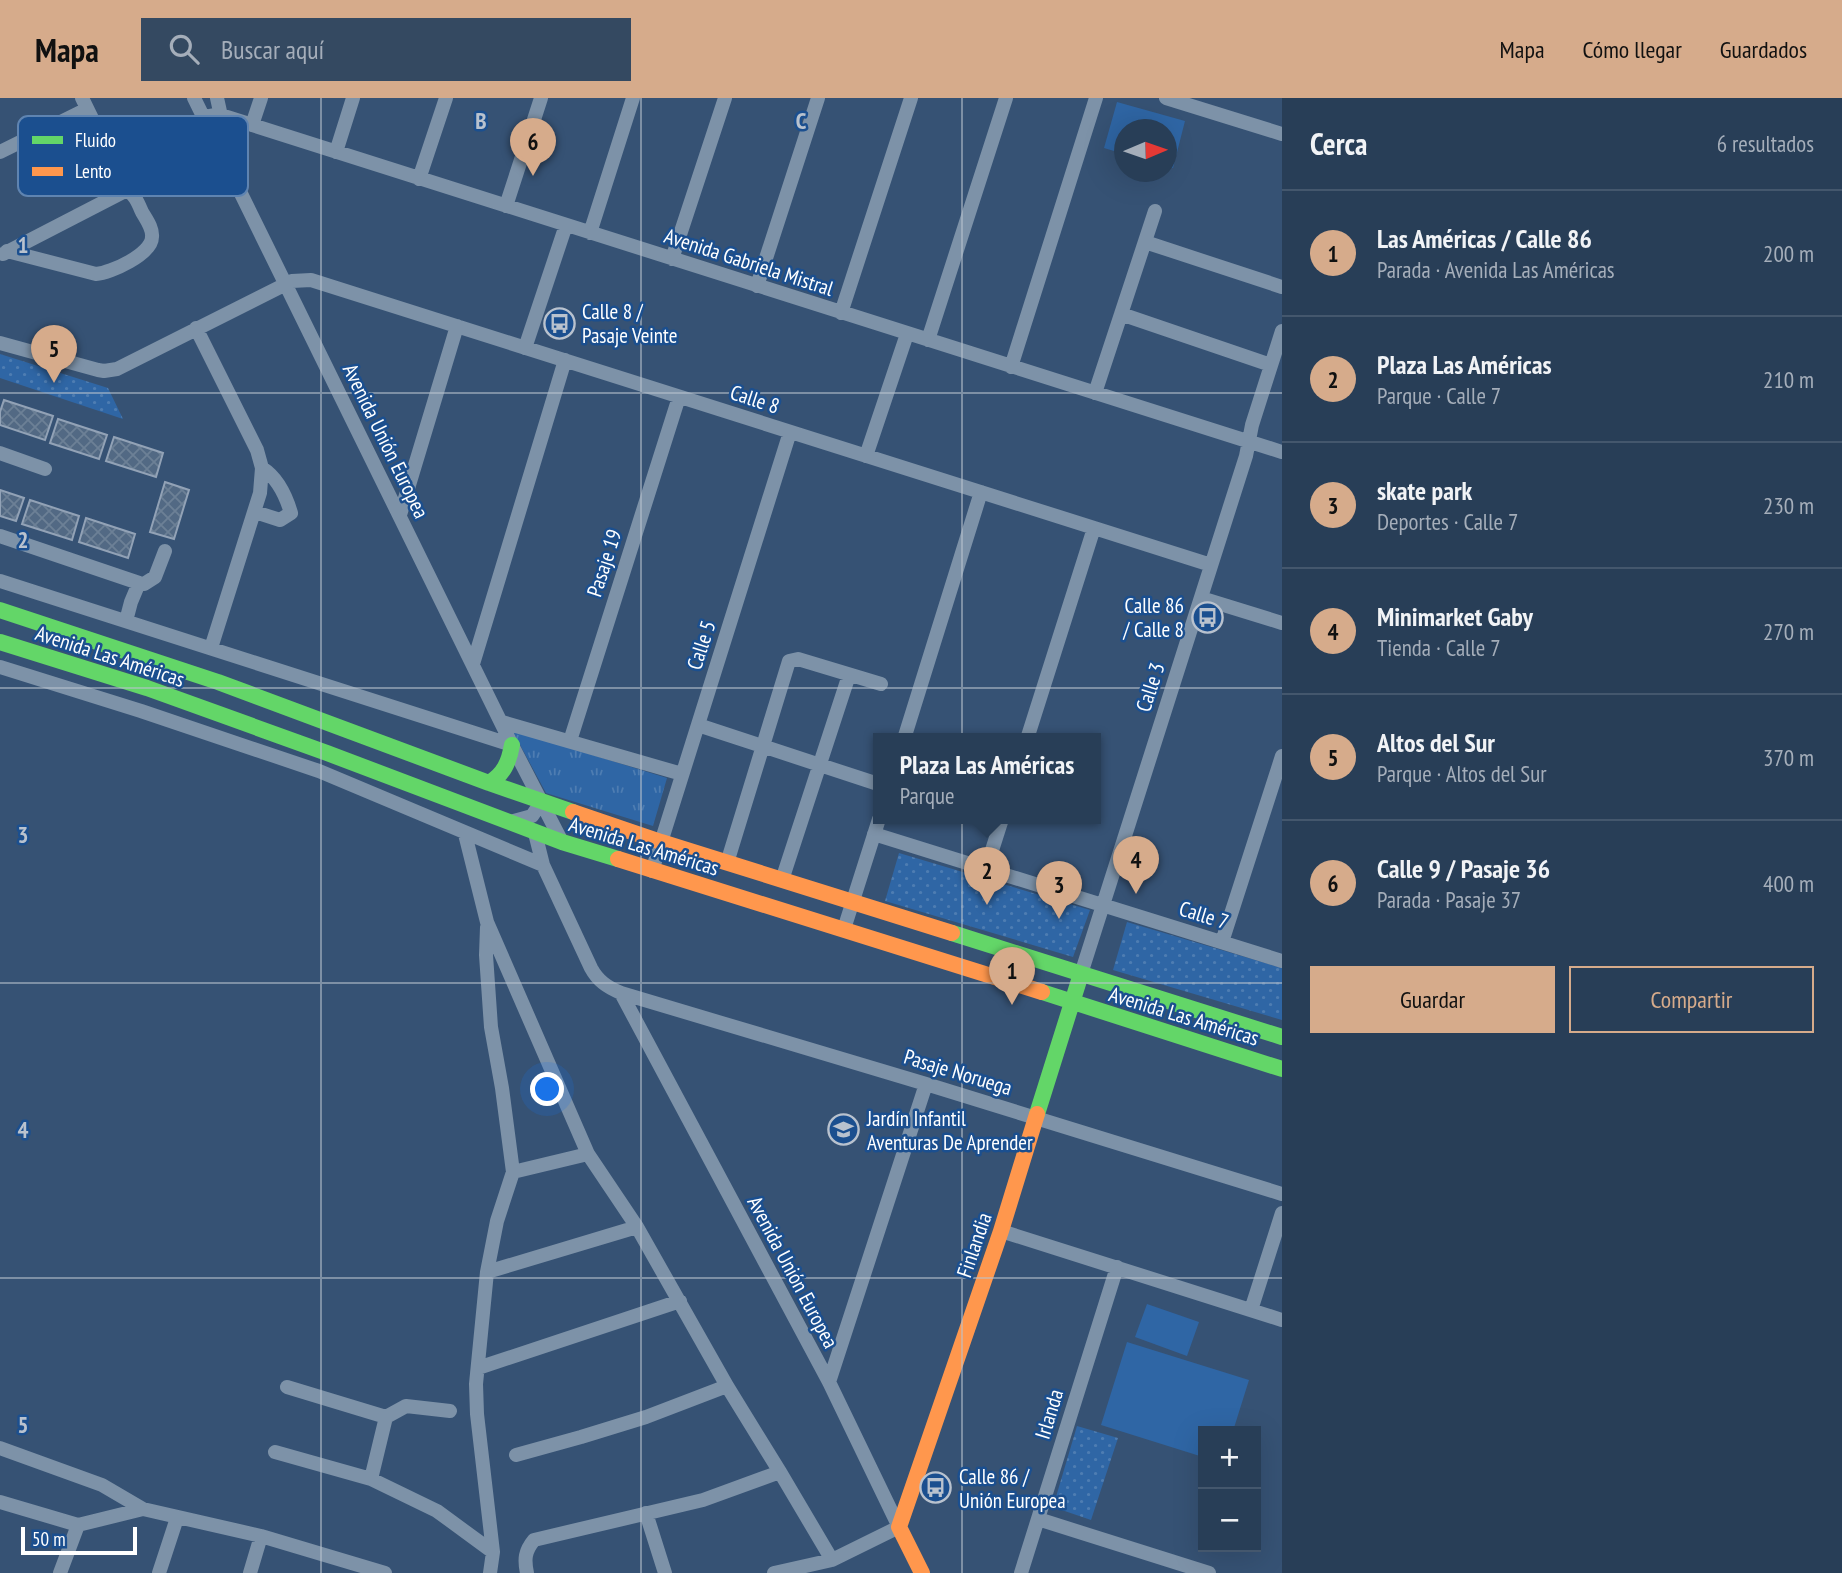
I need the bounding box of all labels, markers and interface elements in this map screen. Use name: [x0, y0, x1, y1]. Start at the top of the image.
search box: [141, 18, 631, 81]
text: Mapa: [35, 28, 99, 71]
icon: search: [165, 30, 203, 68]
text: Buscar aquí: [221, 33, 324, 66]
text: Mapa: [1500, 34, 1545, 65]
text: Cómo llegar: [1583, 34, 1682, 65]
text: Guardados: [1720, 34, 1807, 65]
text: B: [475, 106, 487, 135]
text: C: [796, 106, 807, 135]
legend: [18, 116, 248, 196]
pin: 6: [510, 118, 556, 176]
north arrow: [1114, 119, 1177, 182]
text: Cerca: [1310, 124, 1367, 163]
text: Fluido: [75, 128, 116, 152]
text: 6 resultados: [1717, 129, 1814, 158]
text: Lento: [75, 159, 112, 183]
street label: Avenida Gabriela Mistral: [661, 222, 837, 302]
text: Las Américas / Calle 86: [1377, 222, 1592, 255]
text: 1: [18, 230, 29, 259]
text: 1: [1328, 239, 1339, 268]
text: 200 m: [1763, 239, 1814, 268]
text: Parada · Avenida Las Américas: [1377, 255, 1615, 284]
place label: Calle 8 / Pasaje Veinte: [582, 298, 677, 349]
bus stop icon: Calle 8 / Pasaje Veinte: [542, 306, 576, 340]
pin: 5: [31, 325, 77, 383]
text: Plaza Las Américas: [1377, 348, 1552, 381]
street label: Avenida Unión Europea: [337, 359, 435, 523]
text: 2: [1328, 365, 1339, 394]
text: 210 m: [1763, 365, 1814, 394]
street label: Calle 8: [727, 378, 783, 420]
text: Parque · Calle 7: [1377, 381, 1501, 410]
text: skate park: [1377, 474, 1472, 507]
text: 3: [1328, 491, 1339, 520]
text: 230 m: [1763, 491, 1814, 520]
text: Deportes · Calle 7: [1377, 507, 1518, 536]
text: 2: [18, 525, 29, 554]
street label: Pasaje 19: [580, 526, 628, 600]
place label: Calle 86 / Calle 8: [1122, 592, 1184, 643]
bus stop icon: Calle 86 / Calle 8: [1190, 600, 1224, 634]
text: Minimarket Gaby: [1377, 600, 1533, 633]
street label: Calle 5: [680, 617, 722, 673]
text: 4: [1328, 617, 1339, 646]
text: 270 m: [1763, 617, 1814, 646]
street label: Avenida Las Américas: [32, 619, 188, 693]
text: Tienda · Calle 7: [1377, 633, 1501, 662]
street label: Calle 3: [1129, 659, 1171, 715]
text: Altos del Sur: [1377, 726, 1495, 759]
popup: [873, 733, 1101, 824]
text: 5: [1328, 743, 1339, 772]
text: 370 m: [1763, 743, 1814, 772]
text: Plaza Las Américas: [900, 748, 1074, 781]
text: Parque · Altos del Sur: [1377, 759, 1547, 788]
text: Parque: [900, 781, 954, 810]
street label: Avenida Las Américas: [566, 810, 722, 882]
text: 3: [18, 820, 29, 849]
pin: 4: [1113, 836, 1159, 894]
pin: 2: [964, 847, 1010, 905]
text: Calle 9 / Pasaje 36: [1377, 852, 1550, 885]
pin: 3: [1036, 861, 1082, 919]
text: 6: [1328, 869, 1339, 898]
text: 400 m: [1763, 869, 1814, 898]
text: Parada · Pasaje 37: [1377, 885, 1521, 914]
street label: Calle 7: [1176, 895, 1232, 935]
pin: 1: [989, 947, 1035, 1005]
button: Guardar: [1310, 966, 1555, 1033]
button: Compartir: [1569, 966, 1814, 1033]
street label: Avenida Las Américas: [1106, 980, 1262, 1052]
street label: Pasaje Noruega: [901, 1043, 1015, 1101]
your location: [530, 1072, 564, 1106]
place label: Jardín Infantil Aventuras De Aprender: [866, 1105, 1033, 1156]
school or university icon: Jardín Infantil Aventuras De Aprender: [827, 1113, 861, 1147]
text: 4: [18, 1115, 29, 1144]
street label: Avenida Unión Europea: [742, 1191, 844, 1353]
street label: Finlandia: [950, 1209, 998, 1281]
street label: Irlanda: [1029, 1386, 1069, 1442]
text: 5: [18, 1410, 29, 1439]
map controls: [1198, 1426, 1261, 1552]
button: +: [1198, 1426, 1261, 1489]
place label: Calle 86 / Unión Europea: [959, 1463, 1066, 1514]
bus stop icon: Calle 86 / Unión Europea: [919, 1471, 953, 1505]
button: −: [1198, 1489, 1261, 1552]
scale bar: [21, 1524, 136, 1556]
text: 50 m: [32, 1527, 66, 1551]

